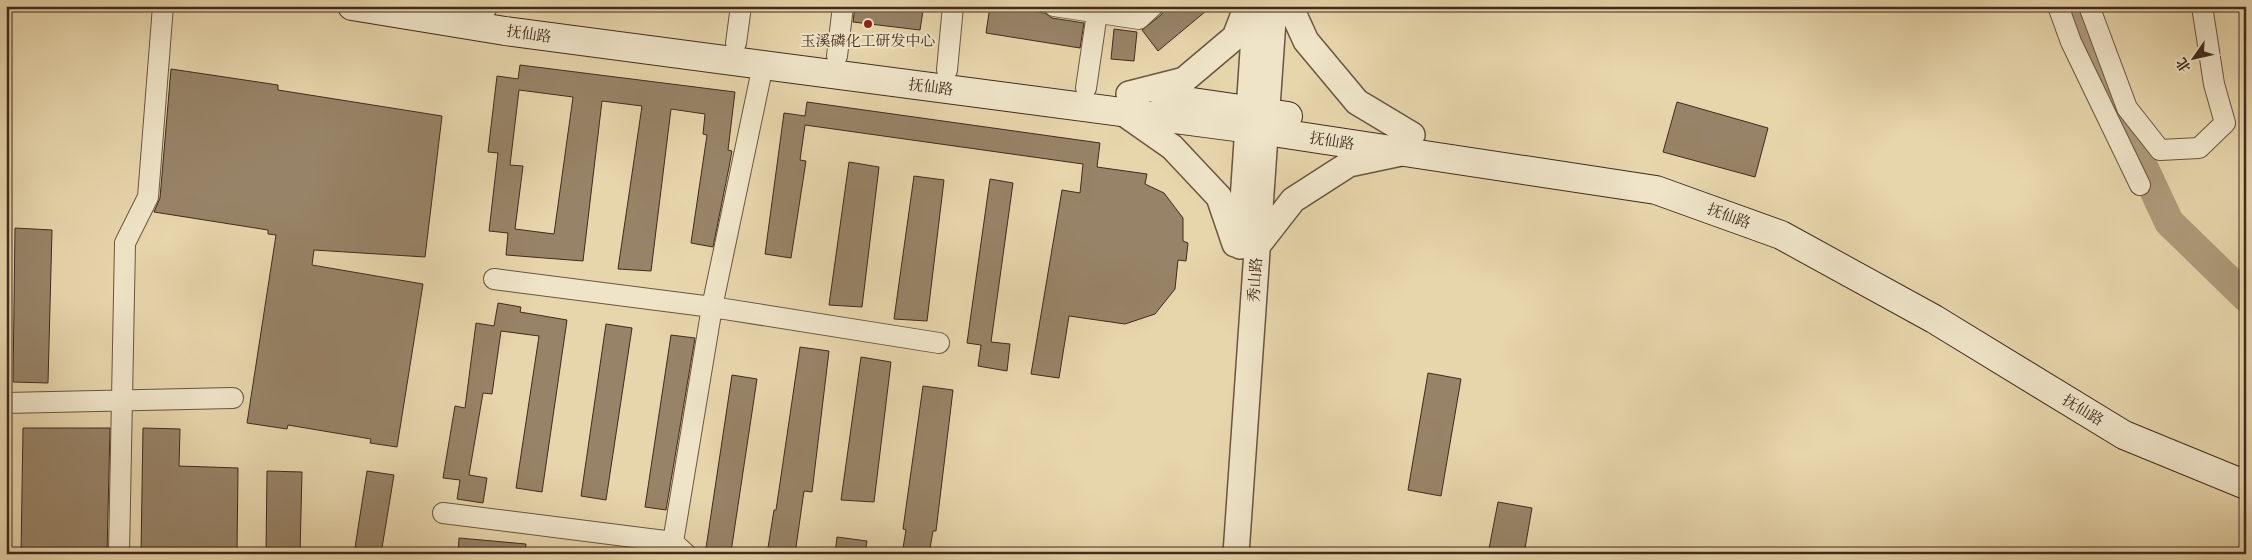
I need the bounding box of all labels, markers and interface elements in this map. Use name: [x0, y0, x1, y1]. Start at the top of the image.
marker: 玉溪磷化工研发中心: [862, 18, 874, 30]
street label: 抚仙路: [505, 20, 553, 47]
place label: 玉溪磷化工研发中心: [800, 30, 936, 51]
north arrow: [2170, 32, 2220, 82]
text: 北: [2171, 54, 2195, 77]
street label: 抚仙路: [907, 73, 955, 100]
street label: 抚仙路: [1308, 127, 1356, 154]
street label: 抚仙路: [1704, 198, 1754, 233]
street label: 秀山路: [1242, 257, 1267, 303]
street label: 抚仙路: [2059, 389, 2108, 430]

